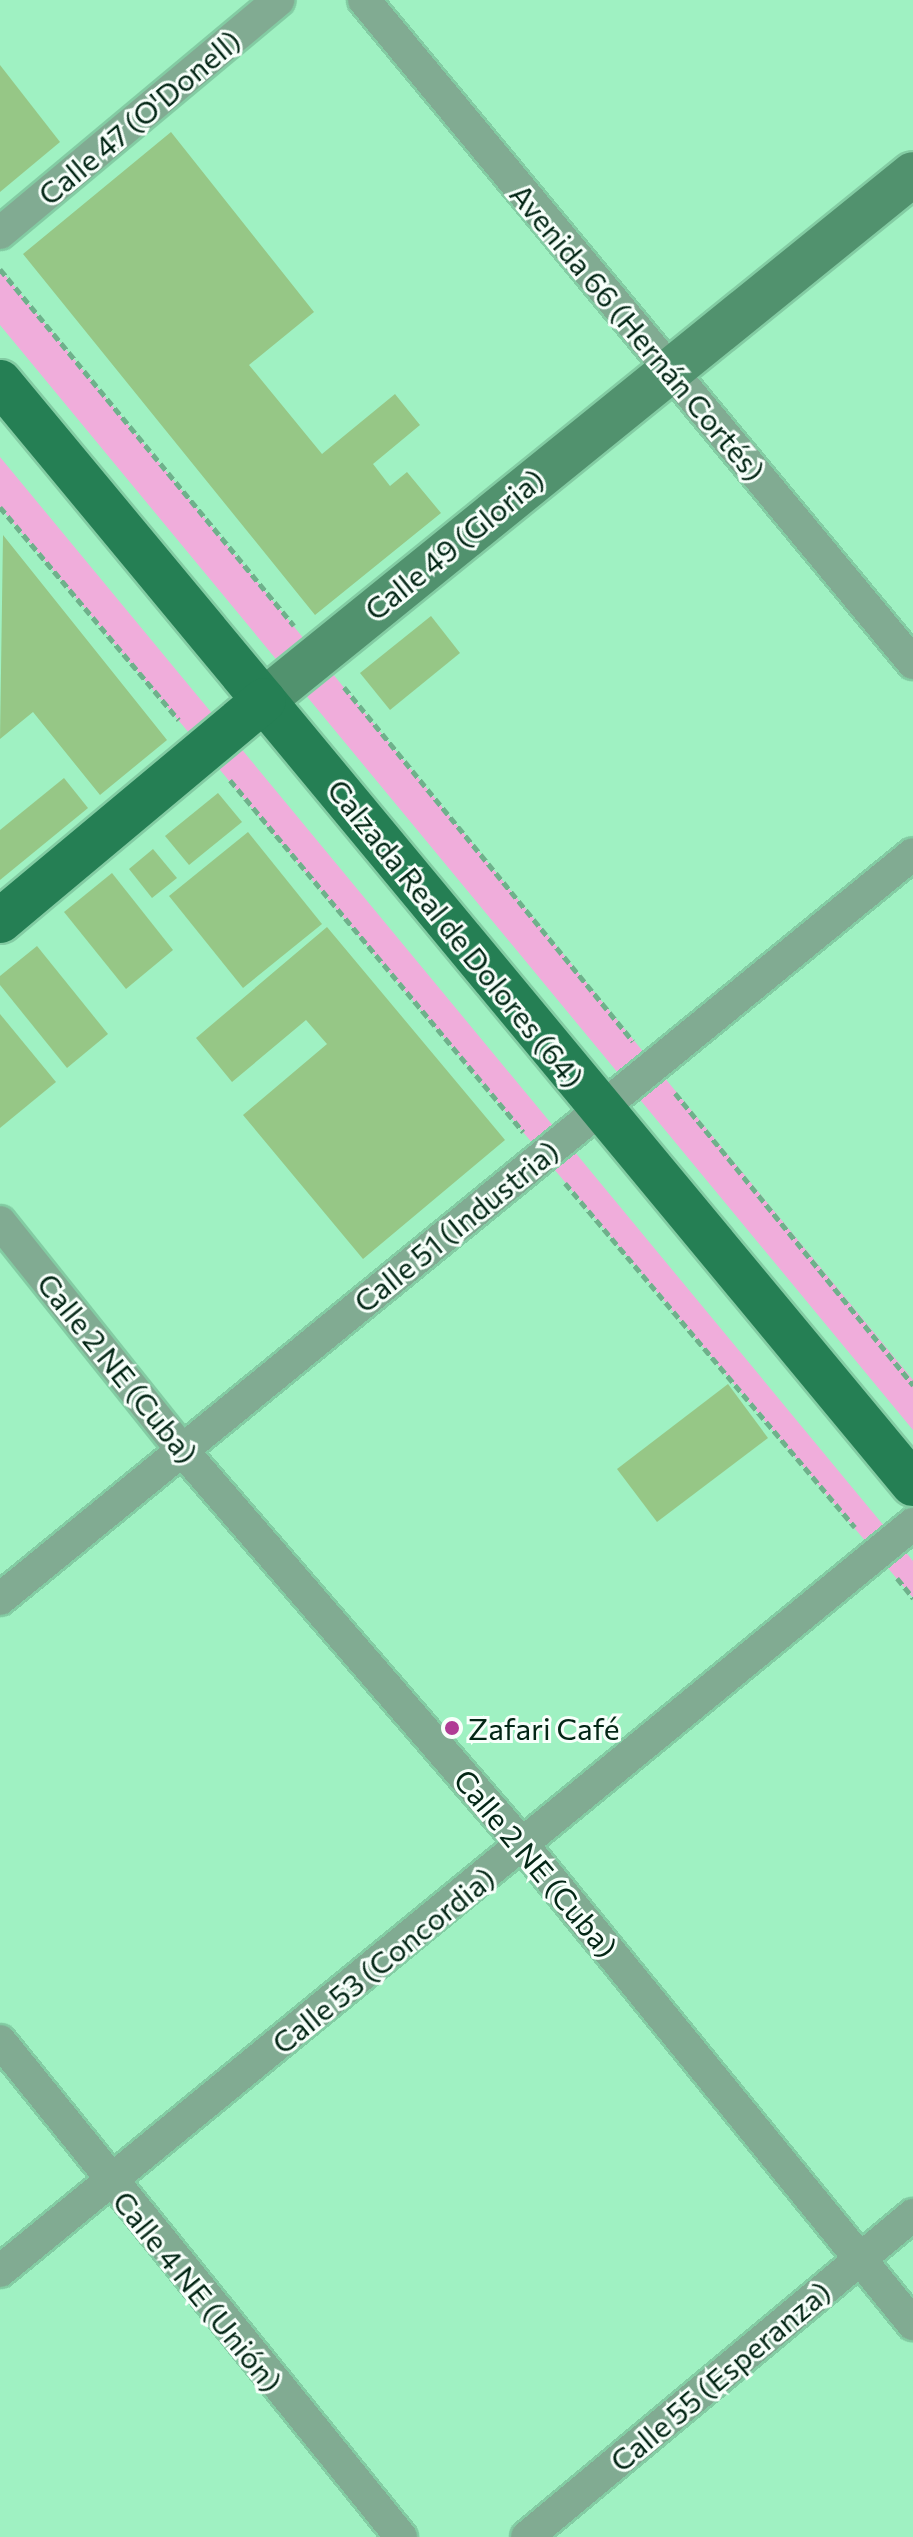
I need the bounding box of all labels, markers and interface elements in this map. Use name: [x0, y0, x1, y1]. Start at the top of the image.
street label: Calle 47 (O'Donell): [31, 22, 247, 212]
street label: Avenida 66 (Hernán Cortés): [503, 176, 773, 488]
street label: Calle 49 (Gloria): [357, 461, 551, 627]
street label: Calzada Real de Dolores (64): [320, 772, 592, 1094]
street label: Calle 51 (Industria): [346, 1132, 566, 1320]
street label: Calle 2 NE (Cuba): [30, 1266, 206, 1470]
place label: Zafari Café: [468, 1710, 620, 1746]
marker: Zafari Café: [443, 1719, 461, 1737]
street label: Calle 2 NE (Cuba): [447, 1762, 625, 1964]
street label: Calle 53 (Concordia): [265, 1859, 501, 2061]
street label: Calle 4 NE (Unión): [106, 2183, 290, 2399]
street label: Calle 55 (Esperanza): [603, 2273, 837, 2479]

